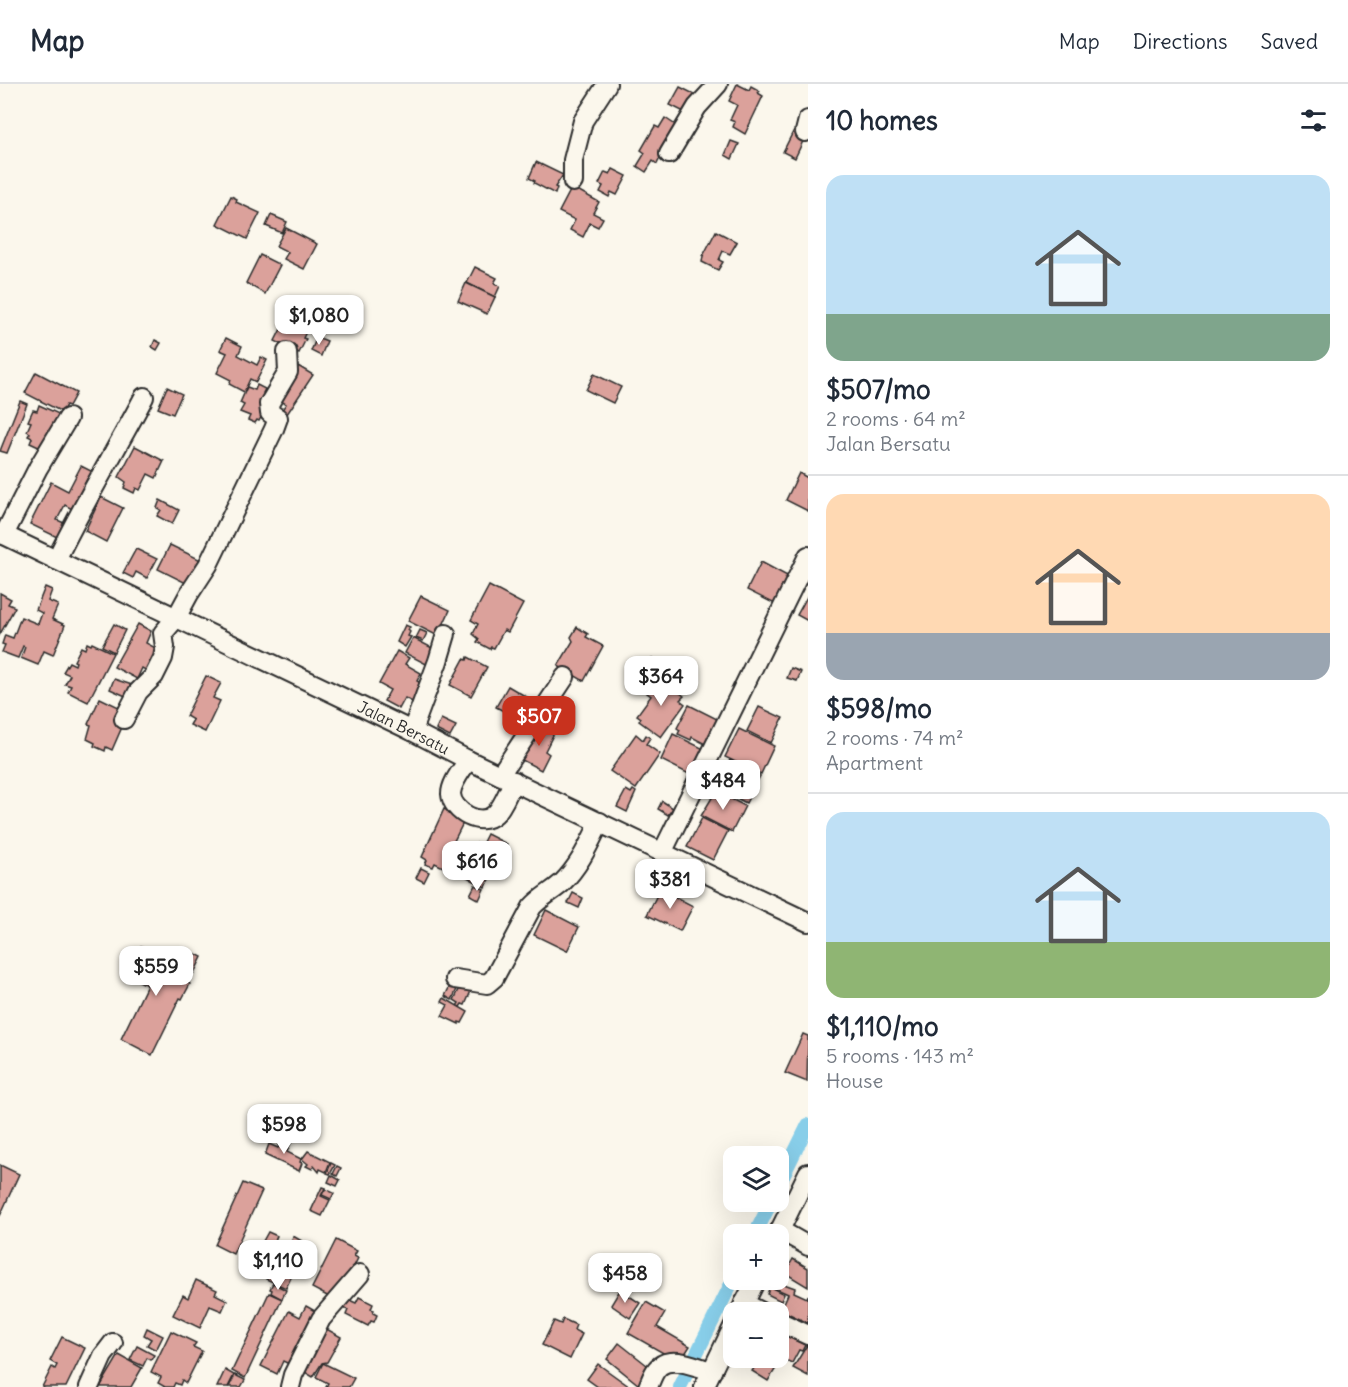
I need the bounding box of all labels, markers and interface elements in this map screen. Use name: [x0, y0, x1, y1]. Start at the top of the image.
text: Map: [30, 23, 84, 59]
text: Map: [1059, 28, 1100, 55]
text: Directions: [1133, 28, 1227, 55]
text: Saved: [1260, 28, 1318, 55]
text: 10 homes: [826, 104, 938, 137]
icon: filters: [1297, 104, 1330, 137]
icon: home: [1024, 214, 1132, 322]
pin: $1,080: [270, 295, 368, 346]
text: $1,080: [289, 302, 349, 327]
text: $507/mo: [826, 373, 931, 406]
text: 2 rooms · 64 m²: [826, 406, 966, 431]
text: Jalan Bersatu: [826, 431, 951, 456]
icon: home: [1024, 533, 1132, 641]
pin: $364: [625, 656, 697, 707]
text: $364: [638, 663, 684, 688]
text: $598/mo: [826, 692, 932, 725]
street label: Jalan Bersatu: [354, 696, 453, 759]
pin: $507: [503, 696, 575, 747]
text: $507: [516, 703, 562, 728]
text: 2 rooms · 74 m²: [826, 725, 963, 750]
text: Apartment: [826, 750, 923, 775]
pin: $484: [687, 760, 759, 811]
text: $484: [700, 767, 746, 792]
pin: $616: [441, 841, 513, 892]
text: $616: [456, 848, 498, 873]
icon: home: [1024, 851, 1132, 959]
pin: $381: [634, 859, 706, 910]
text: $381: [649, 866, 691, 891]
pin: $559: [120, 946, 192, 997]
text: $559: [133, 953, 179, 978]
text: $1,110/mo: [826, 1010, 939, 1043]
text: 5 rooms · 143 m²: [826, 1043, 974, 1068]
text: House: [826, 1068, 883, 1093]
pin: $598: [248, 1104, 320, 1155]
text: $598: [261, 1111, 307, 1136]
map controls: [723, 1146, 789, 1368]
button: layers: [723, 1146, 789, 1212]
button: +: [723, 1224, 789, 1290]
pin: $1,110: [229, 1240, 327, 1291]
text: $1,110: [252, 1247, 304, 1272]
pin: $458: [589, 1253, 661, 1304]
text: $458: [602, 1260, 648, 1285]
button: −: [723, 1302, 789, 1368]

